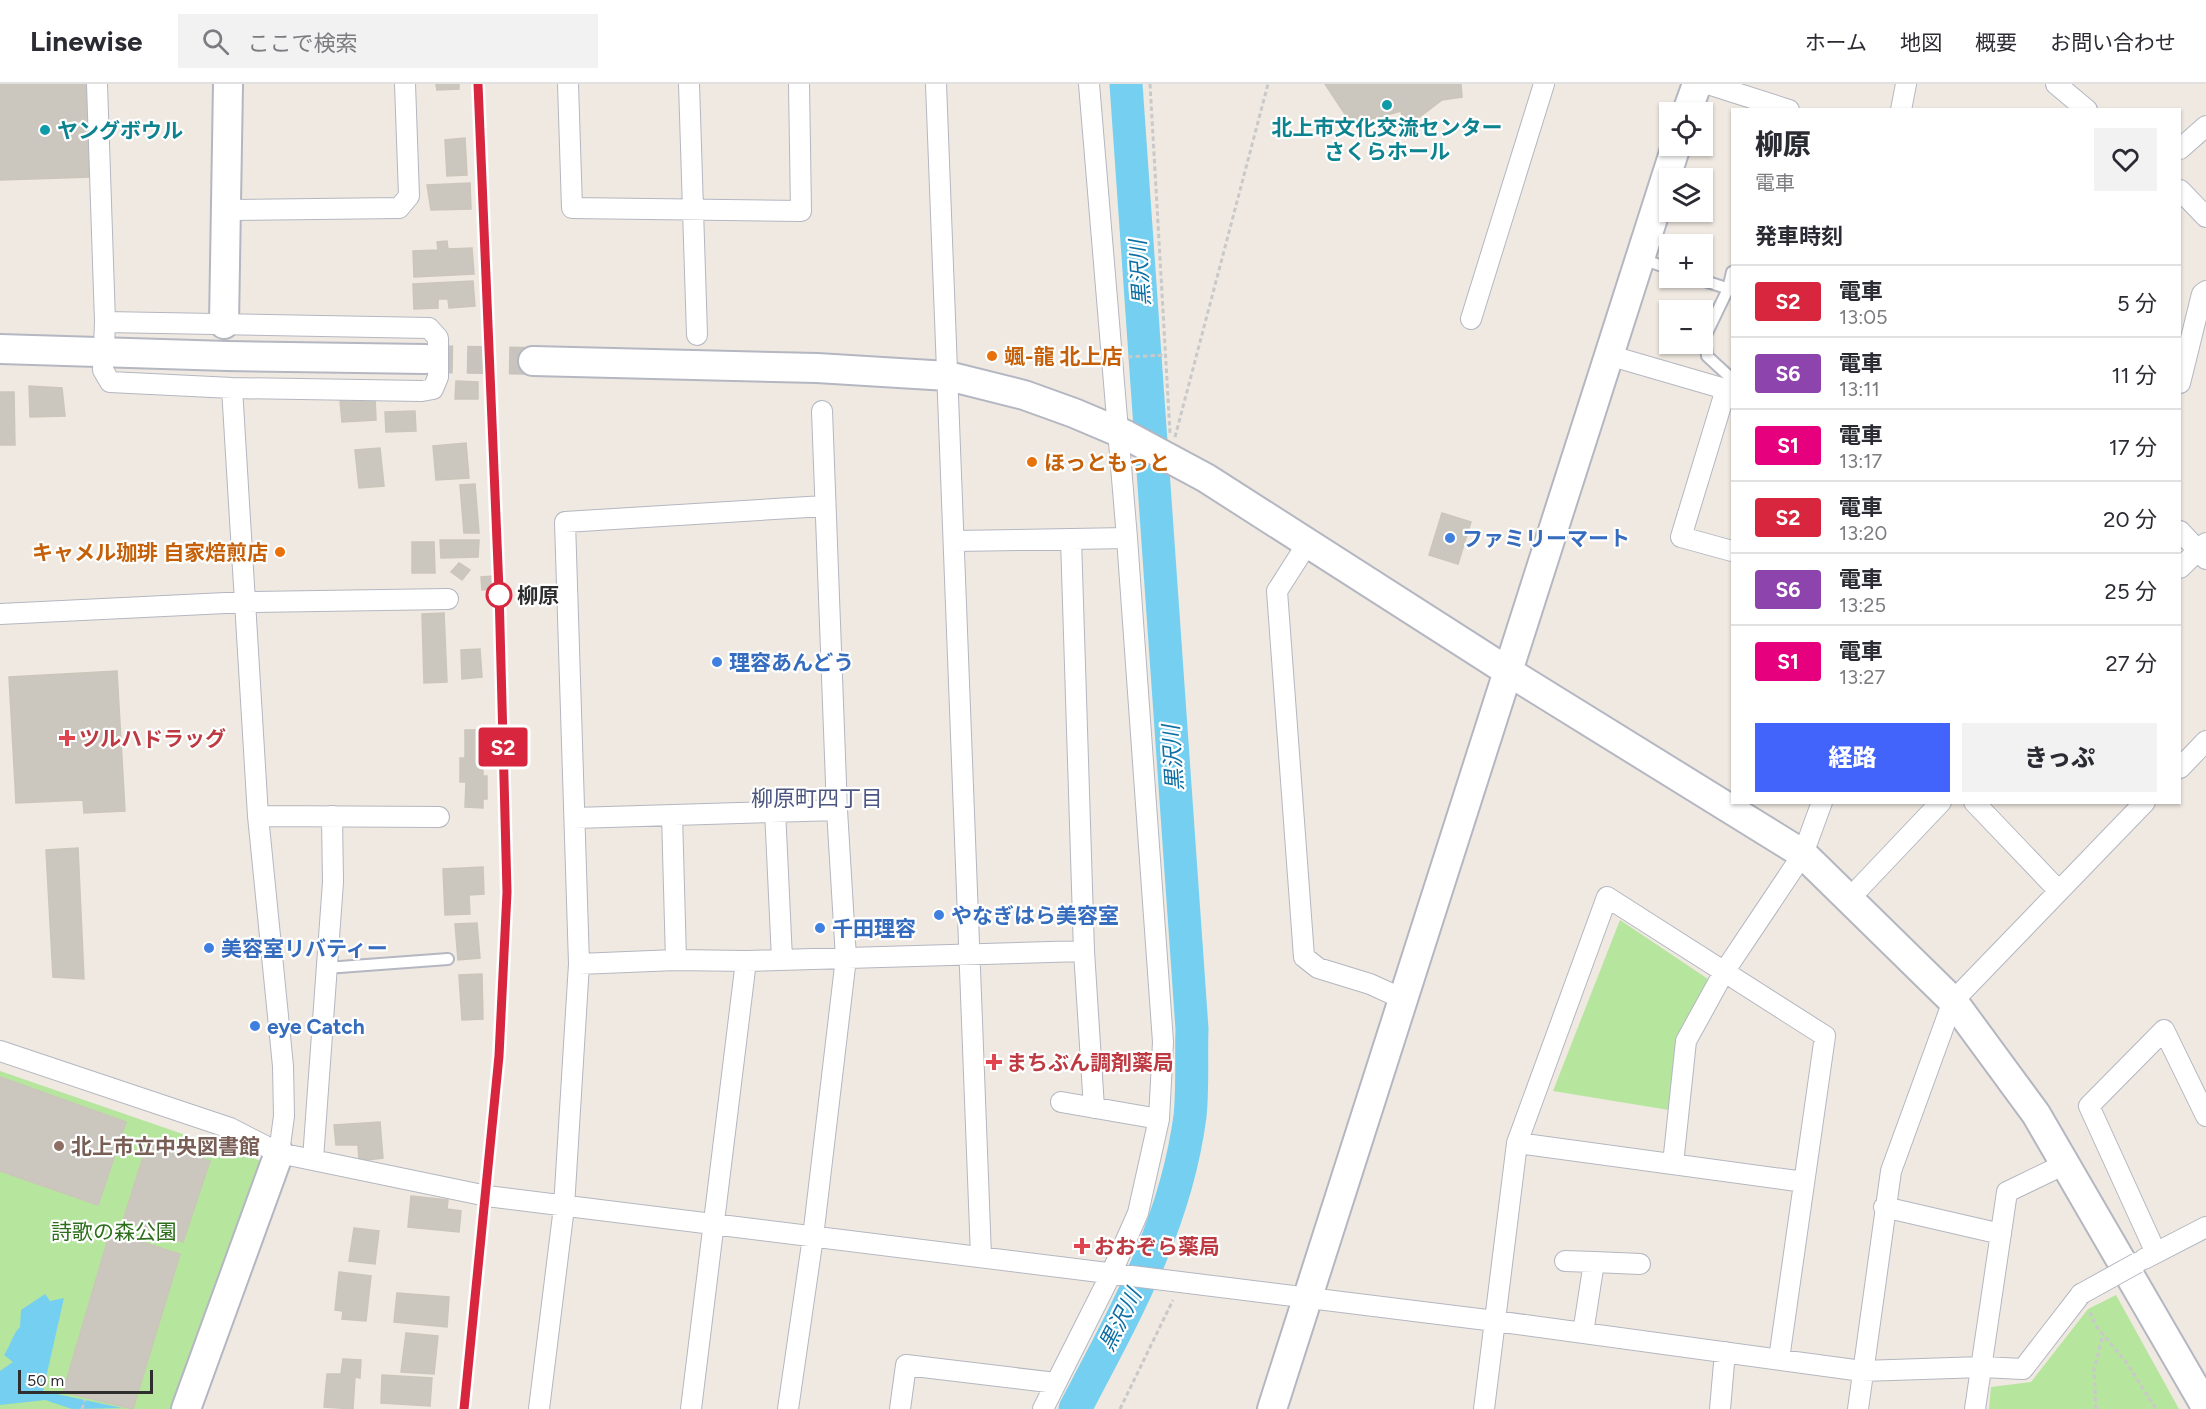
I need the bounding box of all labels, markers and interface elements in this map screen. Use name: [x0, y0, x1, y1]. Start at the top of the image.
search box: [178, 14, 598, 68]
text: Linewise: [30, 24, 142, 58]
icon: search: [199, 25, 232, 58]
text: ここで検索: [247, 30, 357, 57]
text: ホーム: [1805, 30, 1867, 55]
text: 地図: [1900, 30, 1942, 55]
text: 概要: [1975, 30, 2017, 55]
text: お問い合わせ: [2050, 30, 2176, 55]
marker: 北上市文化交流センター さくらホール: [1380, 98, 1394, 112]
map controls: [1659, 102, 1713, 354]
button: locate: [1659, 102, 1713, 156]
place label: 北上市文化交流センター さくらホール: [1272, 115, 1503, 164]
place label: ヤングボウル: [57, 118, 183, 143]
marker: ヤングボウル: [38, 123, 52, 137]
text: 柳原: [1755, 127, 1811, 161]
button: heart: [2094, 128, 2157, 191]
button: layers: [1659, 168, 1713, 222]
text: 電車: [1755, 171, 1795, 195]
text: 発車時刻: [1755, 223, 1843, 250]
button: +: [1659, 234, 1713, 288]
water label: 黒沢川: [1124, 237, 1156, 307]
text: 電車: [1839, 278, 1883, 305]
text: S2: [1776, 289, 1800, 314]
text: 5 分: [2117, 290, 2157, 317]
button: −: [1659, 300, 1713, 354]
text: 13:05: [1839, 305, 1888, 329]
place label: 颯-龍 北上店: [1004, 344, 1123, 369]
marker: 颯-龍 北上店: [985, 349, 999, 363]
text: 電車: [1839, 350, 1883, 377]
text: S6: [1776, 361, 1800, 386]
text: 11 分: [2111, 362, 2157, 389]
text: 13:11: [1839, 377, 1880, 401]
text: 電車: [1839, 422, 1883, 449]
text: S1: [1777, 433, 1799, 458]
text: 17 分: [2109, 434, 2157, 461]
text: 13:17: [1839, 449, 1882, 473]
place label: ほっともっと: [1044, 450, 1170, 475]
marker: ほっともっと: [1025, 455, 1039, 469]
text: 電車: [1839, 494, 1883, 521]
text: S2: [1776, 505, 1800, 530]
text: 20 分: [2103, 506, 2157, 533]
text: 13:20: [1839, 521, 1887, 545]
place label: ファミリーマート: [1462, 526, 1630, 551]
marker: ファミリーマート: [1443, 531, 1457, 545]
place label: キャメル珈琲 自家焙煎店: [32, 540, 268, 565]
marker: キャメル珈琲 自家焙煎店: [273, 545, 287, 559]
text: 電車: [1839, 566, 1883, 593]
text: S6: [1776, 577, 1800, 602]
text: 25 分: [2105, 578, 2157, 605]
marker: 柳原: [486, 582, 512, 608]
place label: 柳原: [517, 583, 559, 608]
text: 13:25: [1839, 593, 1886, 617]
text: 電車: [1839, 638, 1883, 665]
text: S1: [1777, 649, 1799, 674]
place label: 理容あんどう: [729, 650, 854, 675]
text: 27 分: [2105, 650, 2157, 677]
marker: 理容あんどう: [710, 655, 724, 669]
text: 13:27: [1839, 665, 1885, 689]
water label: 黒沢川: [1157, 722, 1189, 792]
button: 経路: [1755, 723, 1950, 792]
button: きっぷ: [1962, 723, 2157, 792]
place label: ツルハドラッグ: [79, 726, 226, 751]
line badge: S2: [476, 728, 530, 766]
marker: ツルハドラッグ: [60, 731, 74, 745]
text: S2: [491, 735, 515, 760]
district label: 柳原町四丁目: [751, 785, 883, 812]
place label: やなぎはら美容室: [951, 903, 1119, 928]
marker: やなぎはら美容室: [932, 908, 946, 922]
place label: 千田理容: [832, 916, 916, 941]
marker: 千田理容: [813, 921, 827, 935]
place label: 美容室リバティー: [221, 936, 388, 961]
marker: 美容室リバティー: [202, 941, 216, 955]
place label: eye Catch: [267, 1014, 365, 1039]
marker: eye Catch: [248, 1019, 262, 1033]
place label: まちぶん調剤薬局: [1006, 1050, 1174, 1075]
marker: まちぶん調剤薬局: [987, 1055, 1001, 1069]
place label: 北上市立中央図書館: [71, 1134, 260, 1159]
marker: 北上市立中央図書館: [52, 1139, 66, 1153]
park label: 詩歌の森公園: [51, 1219, 177, 1244]
place label: おおぞら薬局: [1094, 1234, 1220, 1259]
marker: おおぞら薬局: [1075, 1239, 1089, 1253]
water label: 黒沢川: [1093, 1283, 1148, 1356]
scale bar: [18, 1367, 153, 1394]
text: 50 m: [27, 1371, 64, 1390]

